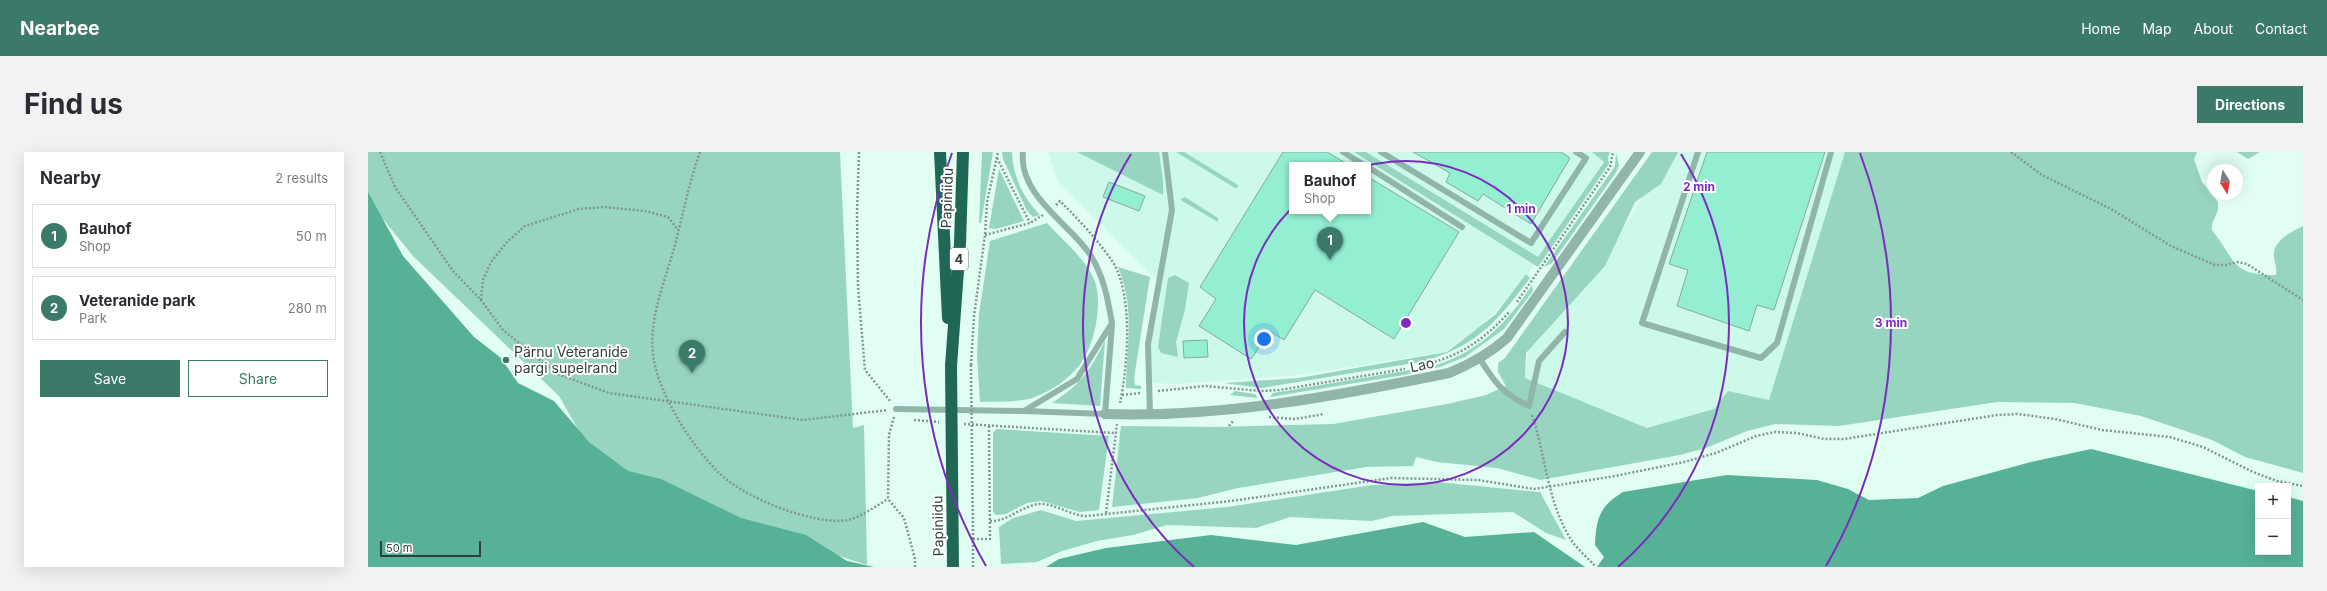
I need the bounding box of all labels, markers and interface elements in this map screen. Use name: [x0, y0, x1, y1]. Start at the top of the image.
text: Nearbee: [20, 17, 100, 40]
text: Home: [2081, 20, 2120, 37]
text: Map: [2142, 20, 2172, 37]
text: About: [2194, 20, 2233, 37]
text: Contact: [2255, 20, 2307, 37]
button: Directions: [2197, 86, 2303, 123]
text: Find us: [24, 87, 123, 121]
popup: [1289, 162, 1371, 214]
north arrow: [2207, 164, 2243, 200]
street label: Papiniidu: [937, 167, 956, 229]
text: Nearby: [40, 168, 101, 188]
text: 2 results: [275, 170, 328, 186]
text: Bauhof: [1304, 171, 1356, 190]
text: 2 min: [1683, 179, 1715, 194]
text: Shop: [1304, 190, 1336, 206]
text: 1 min: [1506, 201, 1536, 216]
text: Bauhof: [79, 219, 131, 238]
pin: 1: [1317, 227, 1343, 260]
text: 1: [51, 228, 57, 244]
text: 50 m: [296, 228, 327, 244]
text: Shop: [79, 238, 111, 254]
road number: 4: [950, 248, 968, 270]
text: Veteranide park: [79, 291, 196, 310]
text: 2: [50, 300, 58, 316]
text: 280 m: [288, 300, 327, 316]
text: Park: [79, 310, 107, 326]
text: 3 min: [1875, 315, 1907, 330]
centre of rings: [1399, 316, 1413, 330]
your location: [1254, 329, 1274, 349]
pin: 2: [679, 340, 705, 373]
place label: Pärnu Veteranide pargi supelrand: [514, 343, 628, 376]
street label: Lao: [1408, 354, 1435, 375]
marker: Pärnu Veteranide pargi supelrand: [501, 355, 511, 365]
button: Save: [40, 360, 180, 397]
button: Share: [188, 360, 328, 397]
map controls: [2255, 483, 2291, 555]
button: +: [2255, 483, 2291, 519]
street label: Papiniidu: [928, 496, 947, 556]
button: −: [2255, 519, 2291, 555]
scale bar: [380, 539, 481, 558]
text: 50 m: [386, 541, 412, 555]

